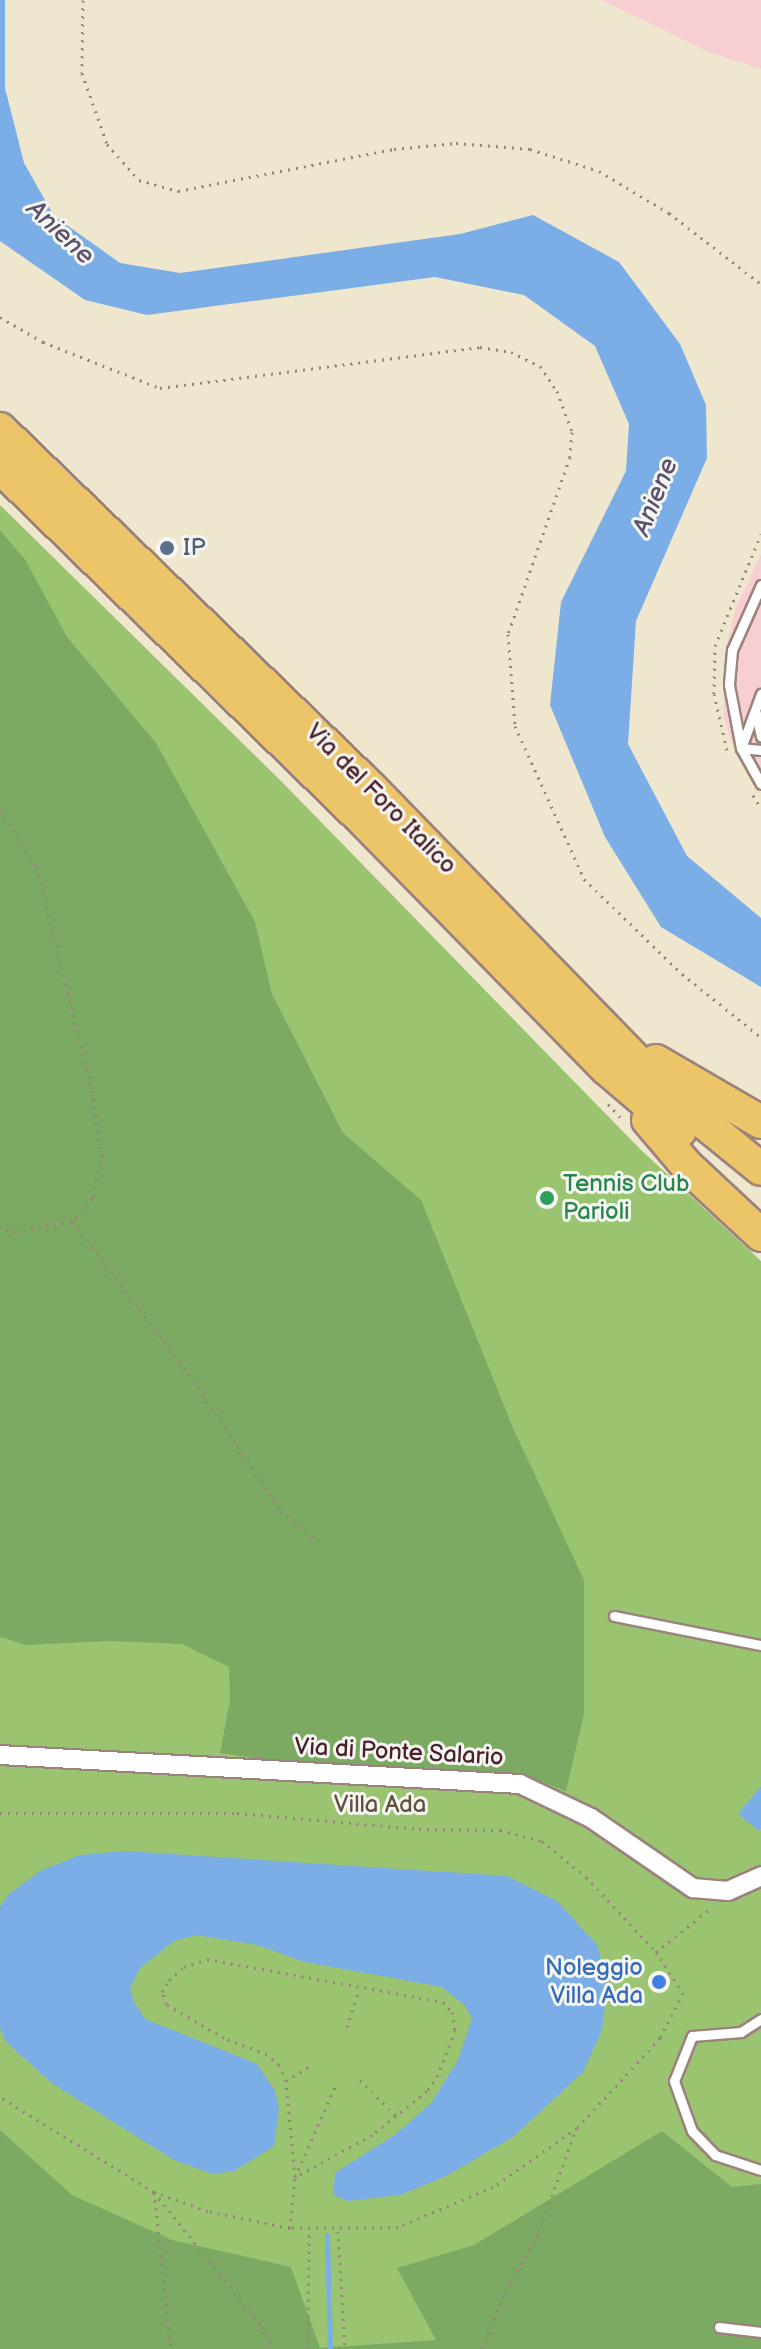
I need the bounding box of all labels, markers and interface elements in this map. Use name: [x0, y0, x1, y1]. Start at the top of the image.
water label: Aniene: [20, 194, 100, 272]
water label: Aniene: [626, 454, 686, 540]
place label: IP: [183, 534, 206, 562]
marker: IP: [158, 539, 176, 557]
street label: Via del Foro Italico: [300, 718, 462, 880]
place label: Tennis Club Parioli: [563, 1170, 689, 1226]
marker: Tennis Club Parioli: [538, 1189, 556, 1207]
street label: Via di Ponte Salario: [293, 1732, 505, 1772]
park label: Villa Ada: [334, 1791, 426, 1819]
place label: Noleggio Villa Ada: [545, 1954, 643, 2010]
marker: Noleggio Villa Ada: [650, 1973, 668, 1991]

